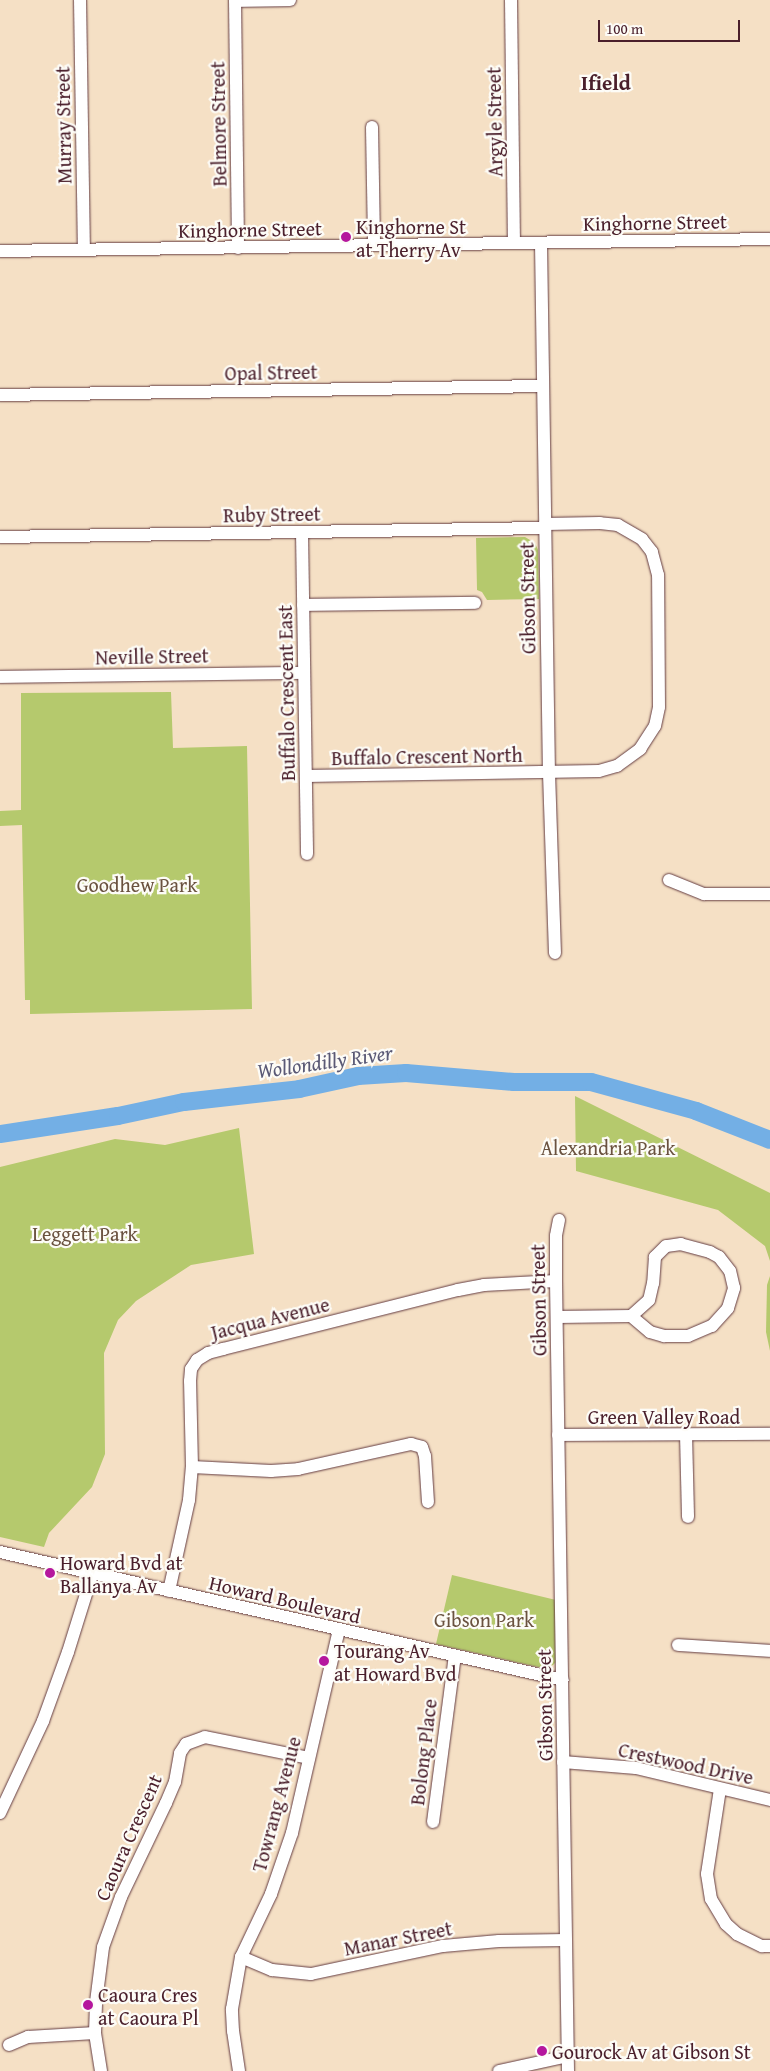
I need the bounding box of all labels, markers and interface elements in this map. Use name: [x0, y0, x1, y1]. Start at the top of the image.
scale bar: [600, 10, 742, 42]
text: 100 m: [606, 18, 643, 39]
street label: Belmore Street: [205, 61, 231, 187]
street label: Murray Street: [50, 66, 76, 184]
street label: Argyle Street: [481, 67, 507, 177]
district label: Ifield: [581, 70, 631, 96]
street label: Kinghorne Street: [583, 209, 727, 235]
place label: Kinghorne St at Therry Av: [356, 214, 466, 261]
street label: Kinghorne Street: [178, 216, 322, 242]
marker: Kinghorne St at Therry Av: [340, 231, 352, 243]
street label: Opal Street: [224, 359, 318, 385]
street label: Ruby Street: [223, 501, 321, 527]
street label: Gibson Street: [514, 542, 540, 654]
street label: Buffalo Crescent East: [272, 605, 300, 781]
street label: Neville Street: [95, 643, 209, 669]
street label: Buffalo Crescent North: [331, 742, 523, 770]
park label: Goodhew Park: [77, 872, 197, 896]
water label: Wollondilly River: [256, 1040, 394, 1084]
park label: Alexandria Park: [541, 1135, 675, 1159]
park label: Leggett Park: [32, 1221, 138, 1245]
street label: Gibson Street: [525, 1244, 551, 1356]
street label: Jacqua Avenue: [208, 1292, 332, 1344]
street label: Green Valley Road: [588, 1404, 740, 1428]
place label: Howard Bvd at Ballanya Av: [60, 1550, 183, 1597]
marker: Howard Bvd at Ballanya Av: [44, 1567, 56, 1579]
street label: Howard Boulevard: [207, 1570, 363, 1628]
park label: Gibson Park: [434, 1607, 534, 1631]
place label: Tourang Av at Howard Bvd: [334, 1638, 457, 1685]
street label: Gibson Street: [531, 1649, 557, 1761]
marker: Tourang Av at Howard Bvd: [318, 1655, 330, 1667]
street label: Bolong Place: [405, 1697, 441, 1807]
street label: Towrang Avenue: [246, 1734, 306, 1874]
street label: Crestwood Drive: [616, 1737, 756, 1789]
street label: Caoura Crescent: [89, 1770, 167, 1904]
street label: Manar Street: [342, 1916, 454, 1960]
place label: Caoura Cres at Caoura Pl: [98, 1982, 199, 2029]
marker: Caoura Cres at Caoura Pl: [82, 1999, 94, 2011]
place label: Gourock Av at Gibson St: [552, 2039, 751, 2063]
marker: Gourock Av at Gibson St: [536, 2045, 548, 2057]

